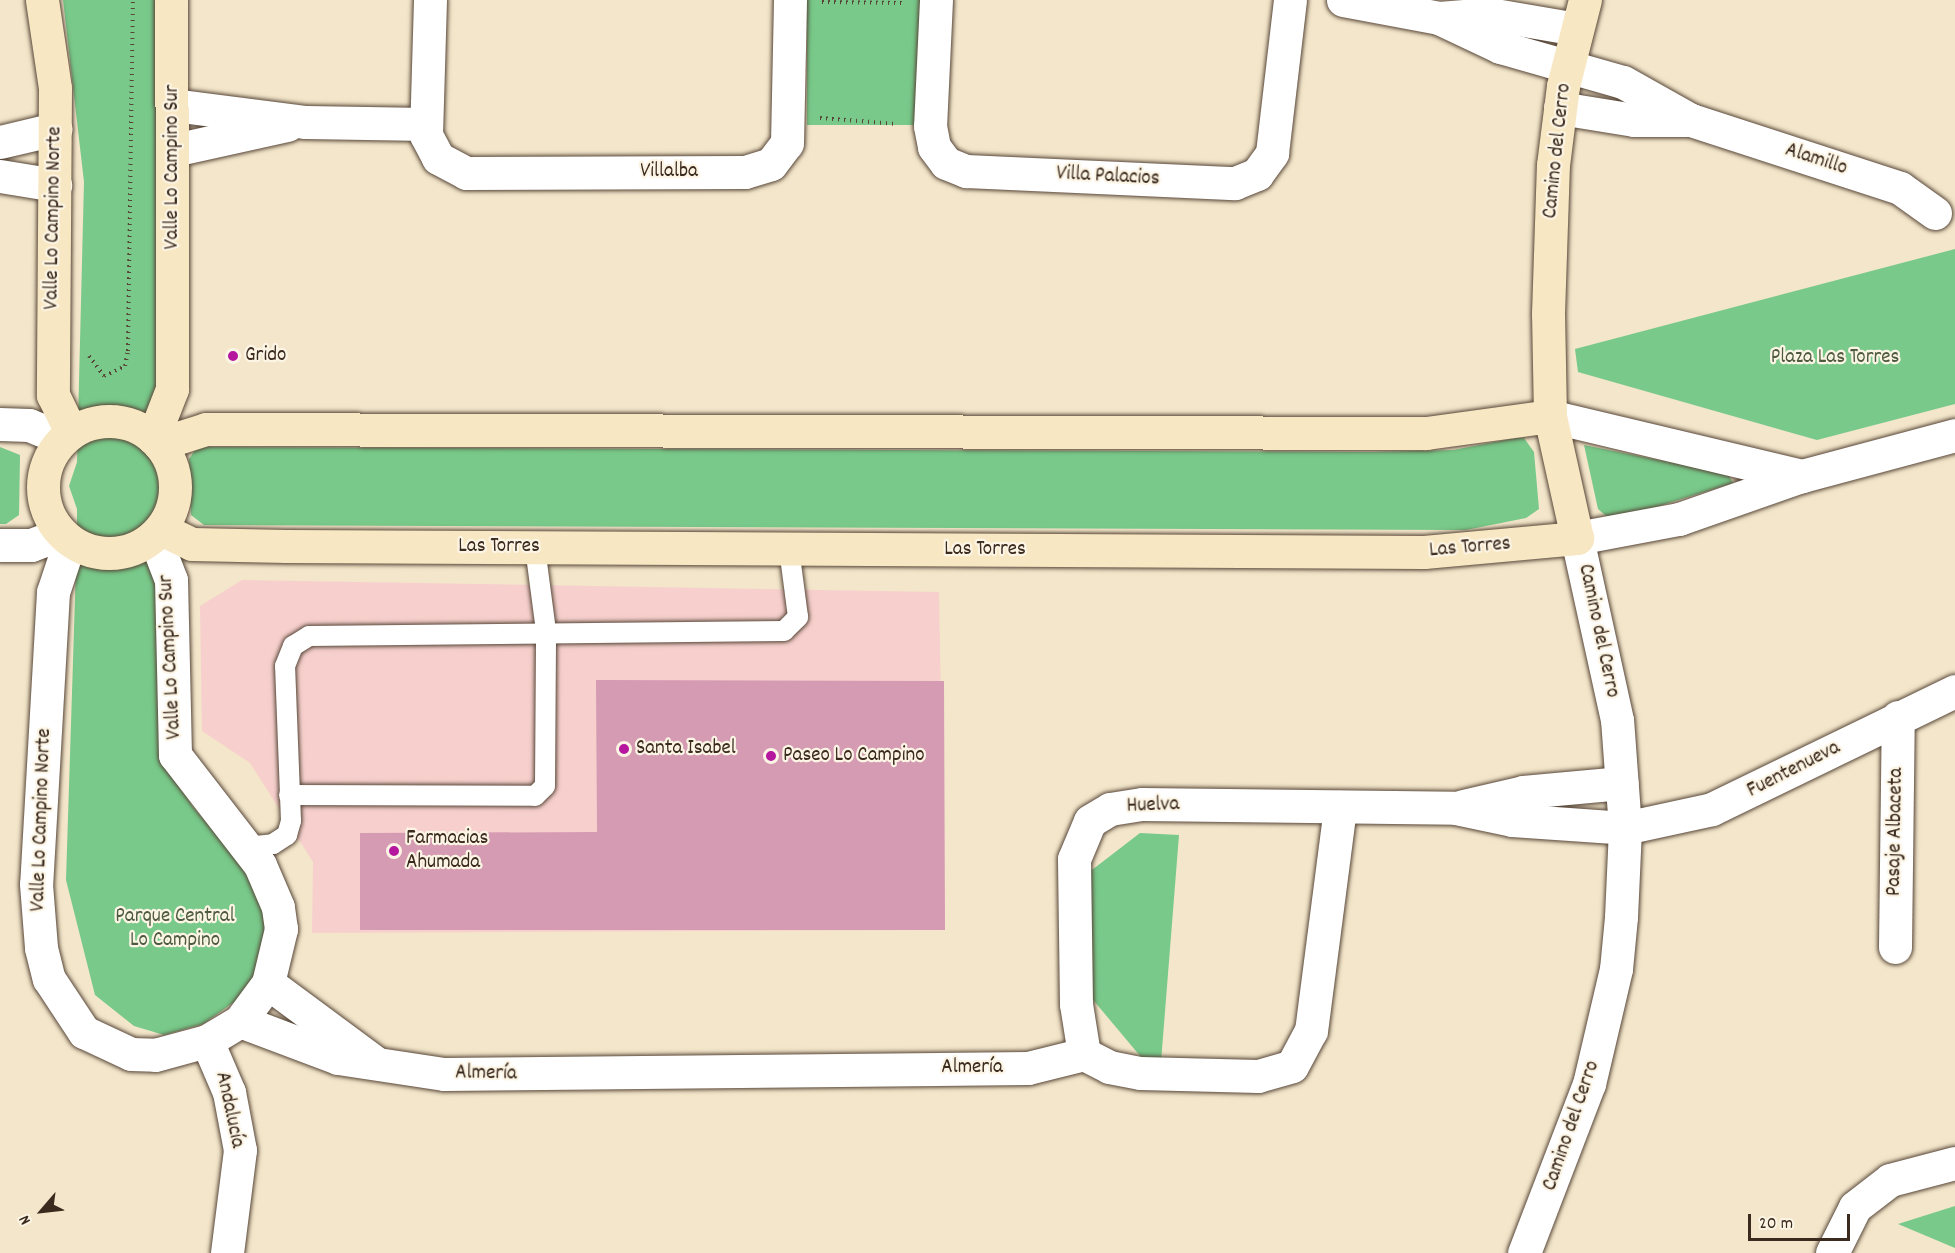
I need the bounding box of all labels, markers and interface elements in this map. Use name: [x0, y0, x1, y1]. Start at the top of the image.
street label: Camino del Cerro: [1538, 82, 1578, 220]
street label: Valle Lo Campino Sur: [160, 85, 186, 249]
street label: Valle Lo Campino Norte: [40, 126, 68, 310]
street label: Alamillo: [1782, 138, 1850, 182]
street label: Villalba: [640, 159, 698, 185]
street label: Villa Palacios: [1056, 162, 1160, 192]
place label: Grido: [245, 343, 286, 369]
park label: Plaza Las Torres: [1771, 345, 1899, 371]
marker: Grido: [226, 349, 240, 363]
street label: Las Torres: [1428, 532, 1512, 564]
street label: Las Torres: [458, 534, 540, 560]
street label: Las Torres: [944, 537, 1026, 563]
street label: Camino del Cerro: [1572, 562, 1624, 700]
street label: Valle Lo Campino Sur: [154, 574, 188, 740]
street label: Valle Lo Campino Norte: [26, 728, 58, 912]
place label: Santa Isabel: [636, 736, 736, 762]
street label: Fuentenueva: [1743, 736, 1845, 804]
marker: Santa Isabel: [617, 742, 631, 756]
place label: Paseo Lo Campino: [783, 743, 925, 769]
marker: Paseo Lo Campino: [764, 749, 778, 763]
street label: Pasaje Albaceta: [1882, 768, 1910, 896]
street label: Huelva: [1126, 792, 1180, 820]
place label: Farmacias Ahumada: [406, 826, 488, 876]
marker: Farmacias Ahumada: [387, 844, 401, 858]
park label: Parque Central Lo Campino: [115, 904, 235, 954]
street label: Almería: [941, 1055, 1003, 1081]
street label: Camino del Cerro: [1538, 1058, 1606, 1194]
street label: Almería: [455, 1061, 517, 1087]
street label: Andalucía: [209, 1070, 249, 1150]
north arrow: [12, 1181, 72, 1241]
scale bar: [1751, 1202, 1853, 1240]
text: N: [14, 1211, 38, 1229]
text: 20 m: [1759, 1212, 1793, 1237]

